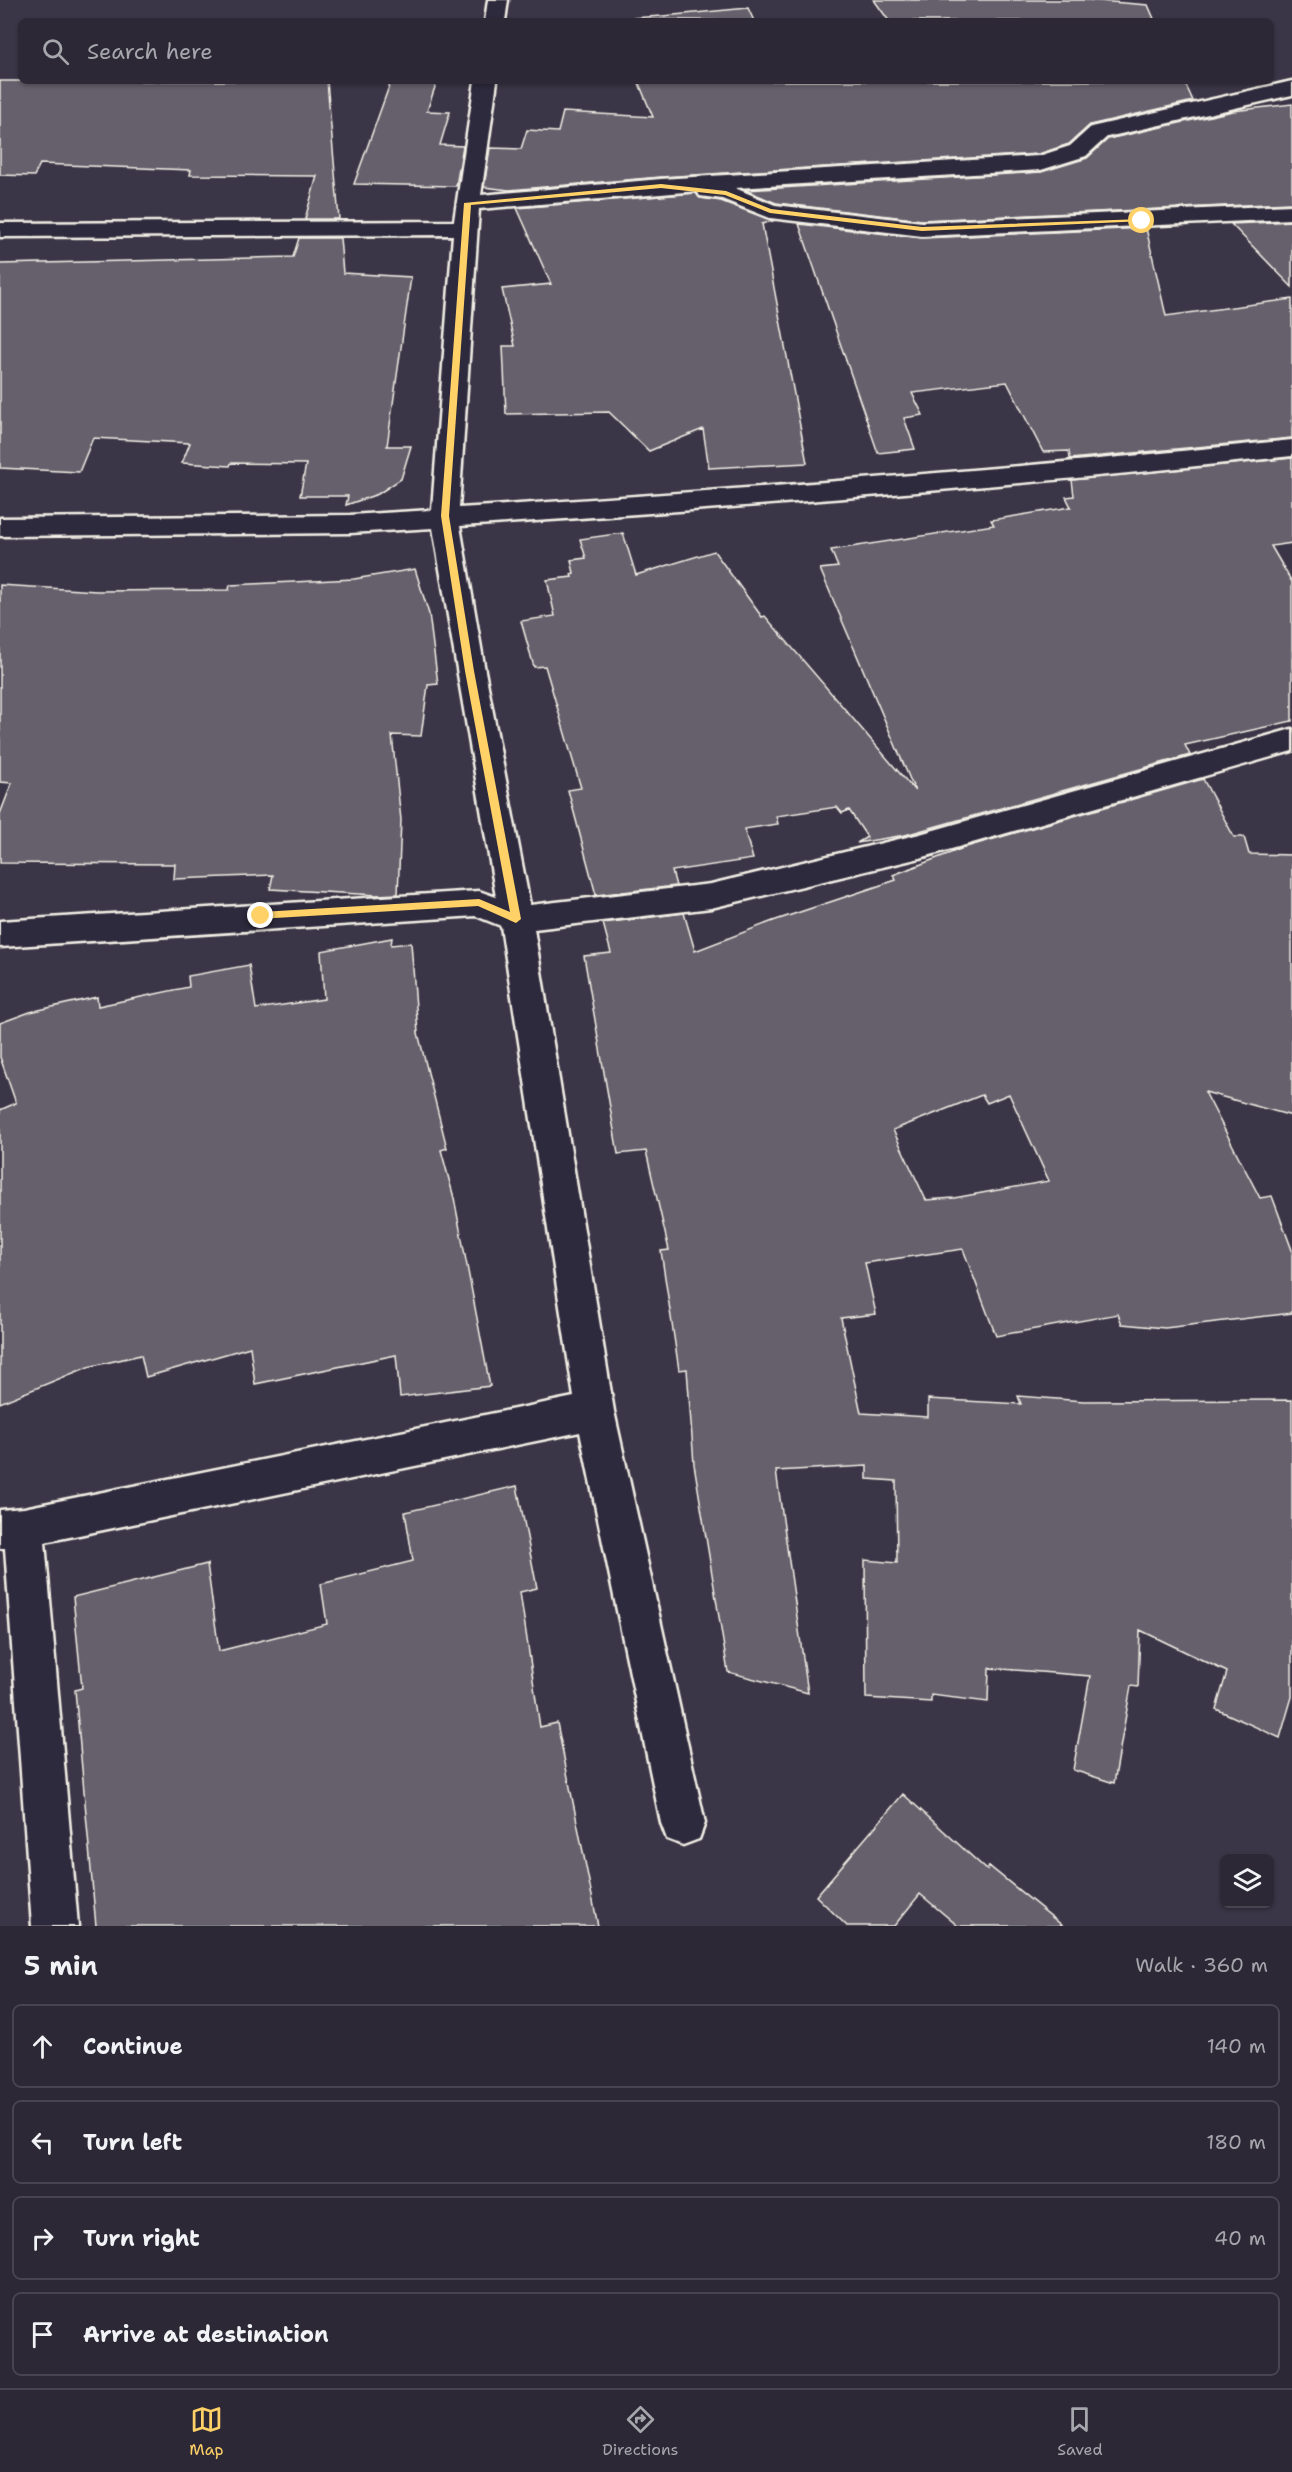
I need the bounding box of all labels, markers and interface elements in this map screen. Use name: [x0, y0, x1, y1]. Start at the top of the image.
search box: [18, 18, 1274, 84]
icon: search: [39, 35, 72, 68]
text: Search here: [87, 37, 213, 66]
route start: [1128, 207, 1154, 233]
route end: [247, 902, 273, 928]
map controls: [1220, 1854, 1274, 1908]
button: layers: [1220, 1854, 1274, 1908]
text: 5 min: [24, 1948, 98, 1983]
text: Walk · 360 m: [1135, 1952, 1268, 1978]
icon: ahead: [26, 2030, 59, 2063]
text: Continue: [83, 2032, 183, 2061]
text: 140 m: [1207, 2033, 1266, 2059]
icon: left: [26, 2126, 59, 2159]
text: Turn left: [83, 2128, 182, 2157]
text: 180 m: [1206, 2129, 1266, 2155]
icon: right: [26, 2222, 59, 2255]
text: Turn right: [83, 2224, 200, 2253]
text: 40 m: [1214, 2225, 1266, 2251]
icon: arrive: [26, 2318, 59, 2351]
text: Arrive at destination: [83, 2320, 329, 2349]
tab: Map: [189, 2403, 224, 2460]
tab: Directions: [602, 2403, 679, 2460]
tab: Saved: [1057, 2403, 1103, 2460]

